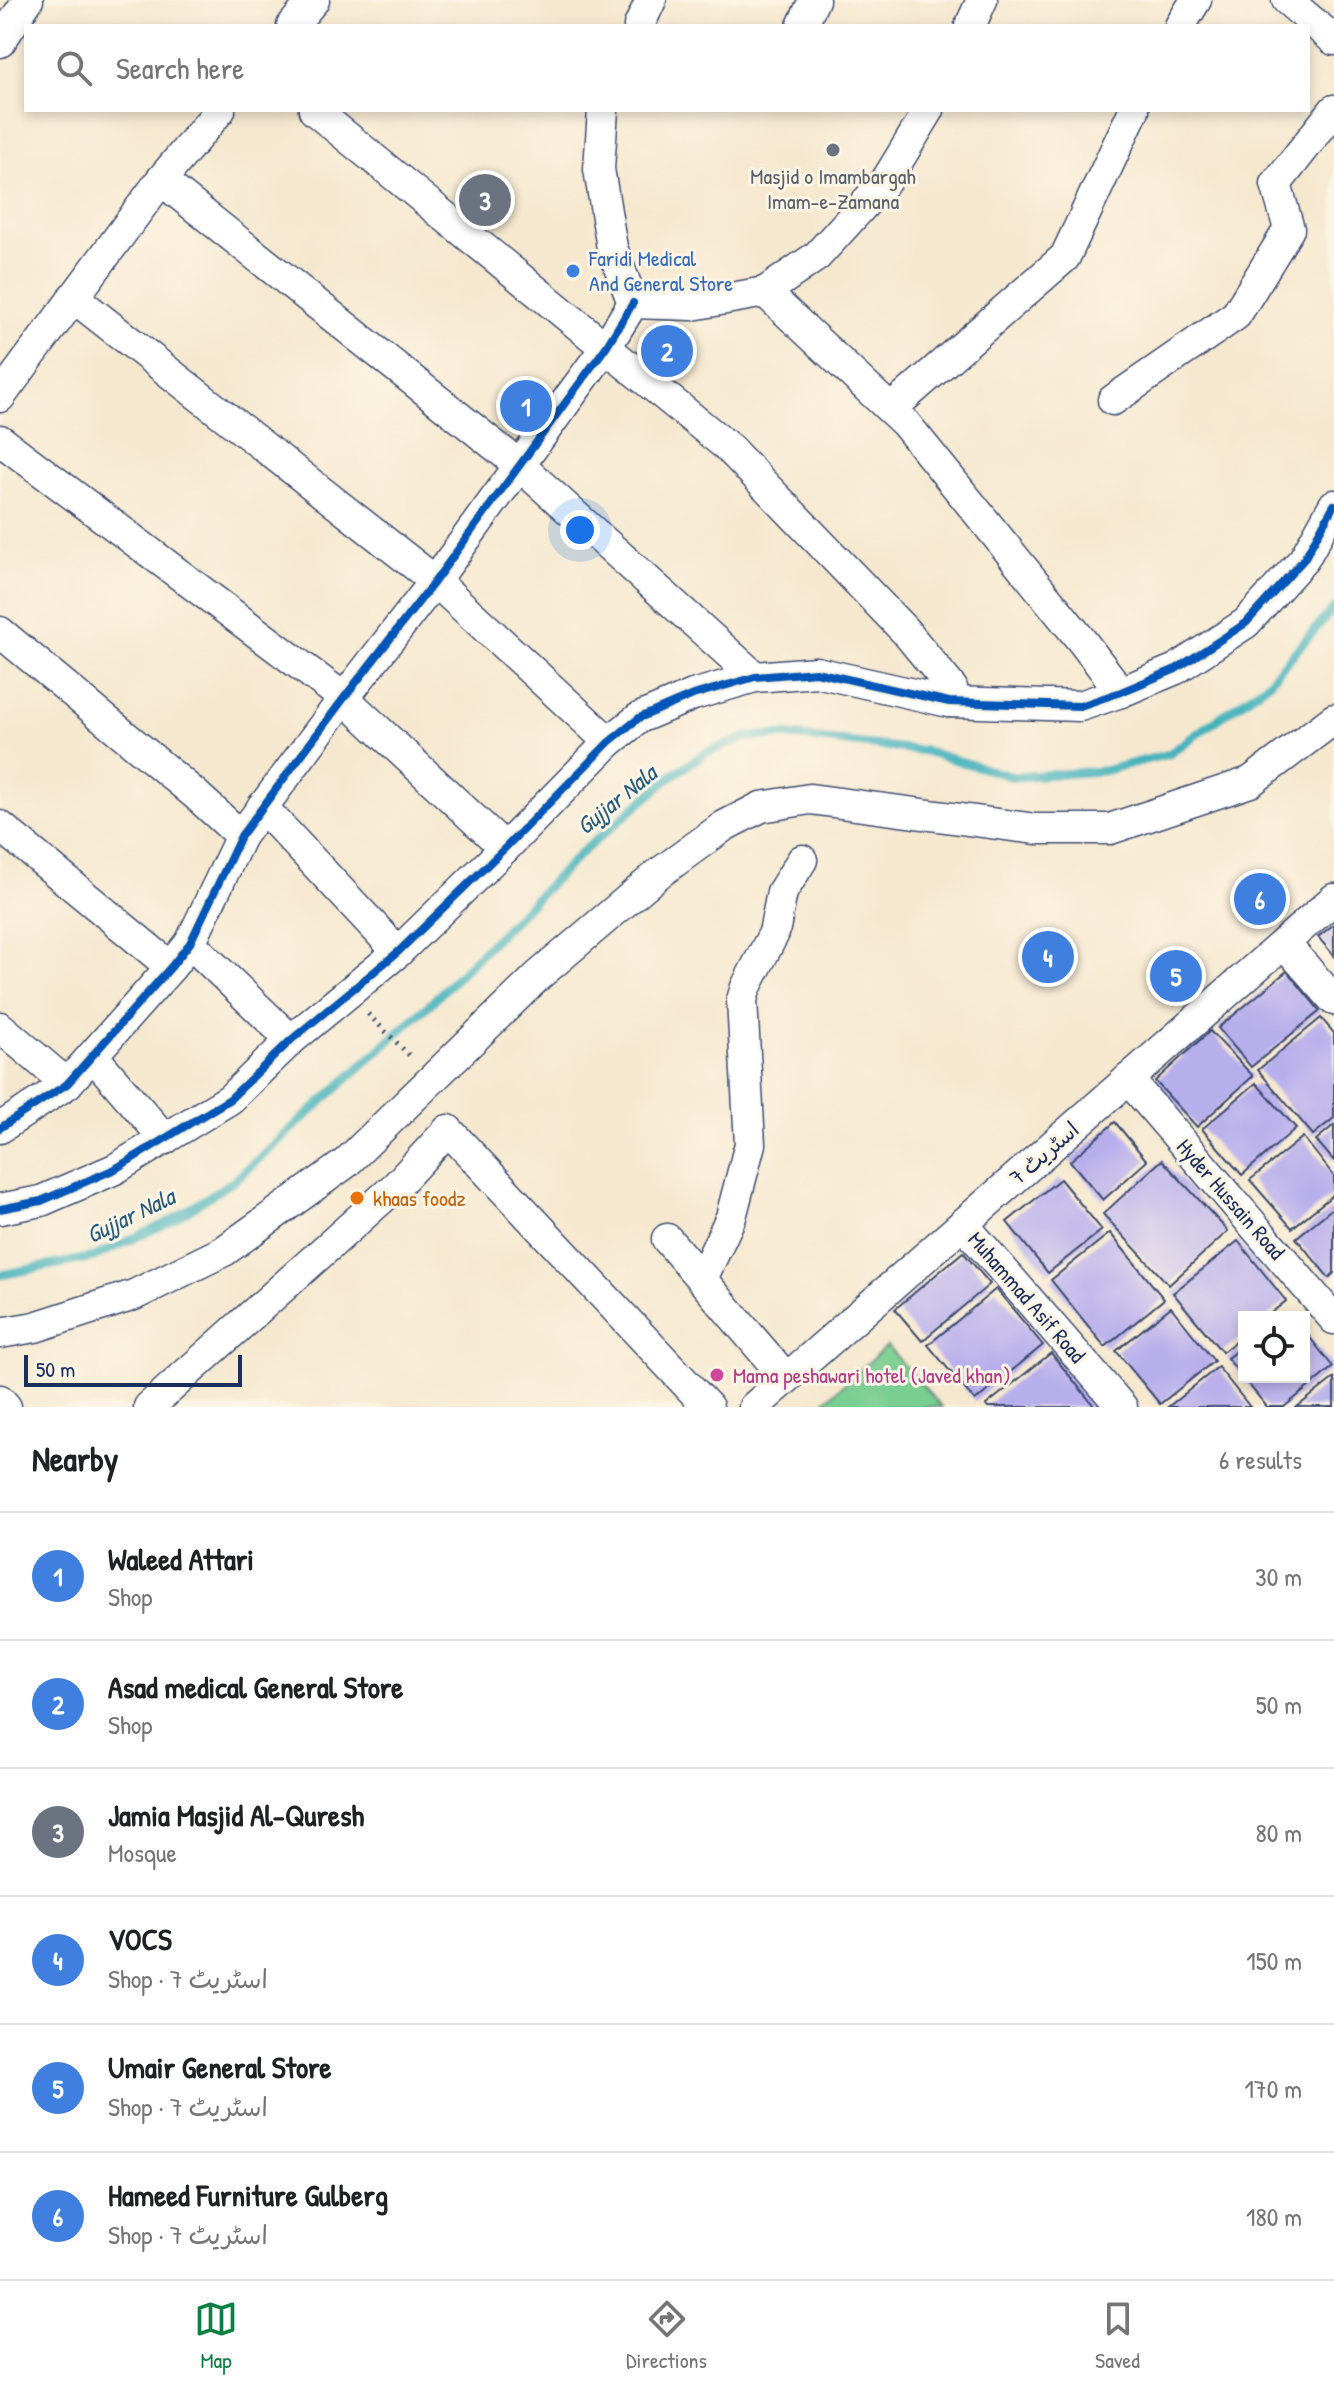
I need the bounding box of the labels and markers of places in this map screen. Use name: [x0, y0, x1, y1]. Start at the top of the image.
marker: Masjid o Imambargah Imam-e-Zamana: [824, 141, 842, 159]
place label: Masjid o Imambargah Imam-e-Zamana: [750, 161, 916, 216]
pin: 3: [459, 170, 511, 230]
place label: Faridi Medical And General Store: [588, 243, 733, 298]
marker: Faridi Medical And General Store: [564, 262, 582, 280]
pin: 2: [641, 321, 693, 381]
pin: 1: [500, 376, 552, 436]
pin: 6: [1234, 869, 1286, 929]
pin: 4: [1022, 927, 1074, 987]
pin: 5: [1150, 946, 1202, 1006]
place label: khaas foodz: [373, 1183, 466, 1213]
marker: khaas foodz: [348, 1189, 366, 1207]
place label: Mama peshawari hotel (Javed khan): [733, 1360, 1011, 1390]
marker: Mama peshawari hotel (Javed khan): [708, 1366, 726, 1384]

